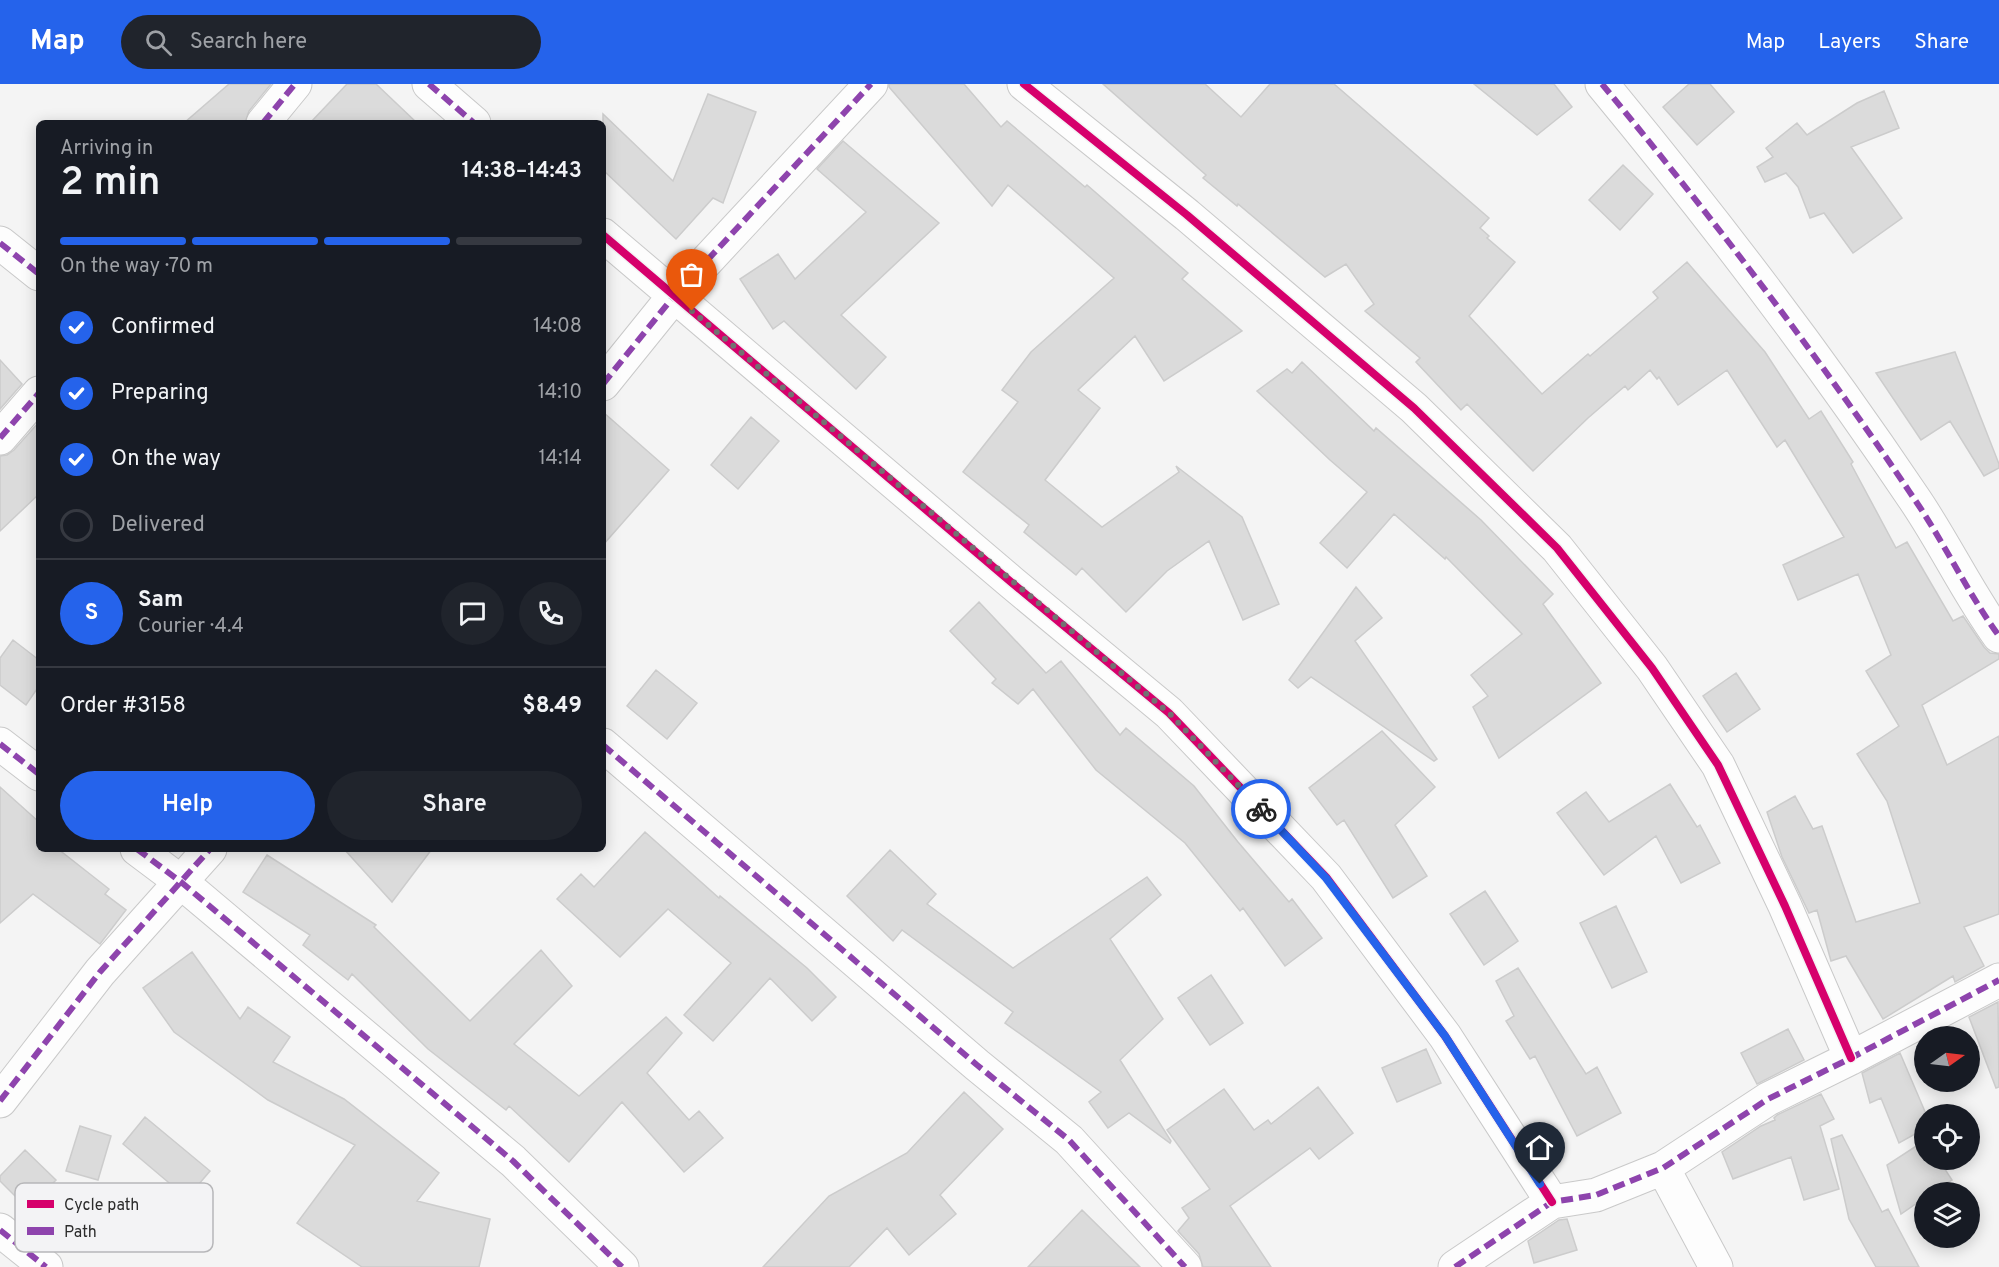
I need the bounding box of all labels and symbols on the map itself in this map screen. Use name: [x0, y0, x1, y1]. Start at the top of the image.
pin: [666, 249, 717, 311]
courier: [1231, 779, 1291, 839]
north arrow: [1914, 1026, 1980, 1092]
pin: [1514, 1122, 1565, 1184]
legend: [15, 1183, 213, 1252]
text: Cycle path: [64, 1196, 139, 1216]
text: Path: [64, 1223, 97, 1243]

